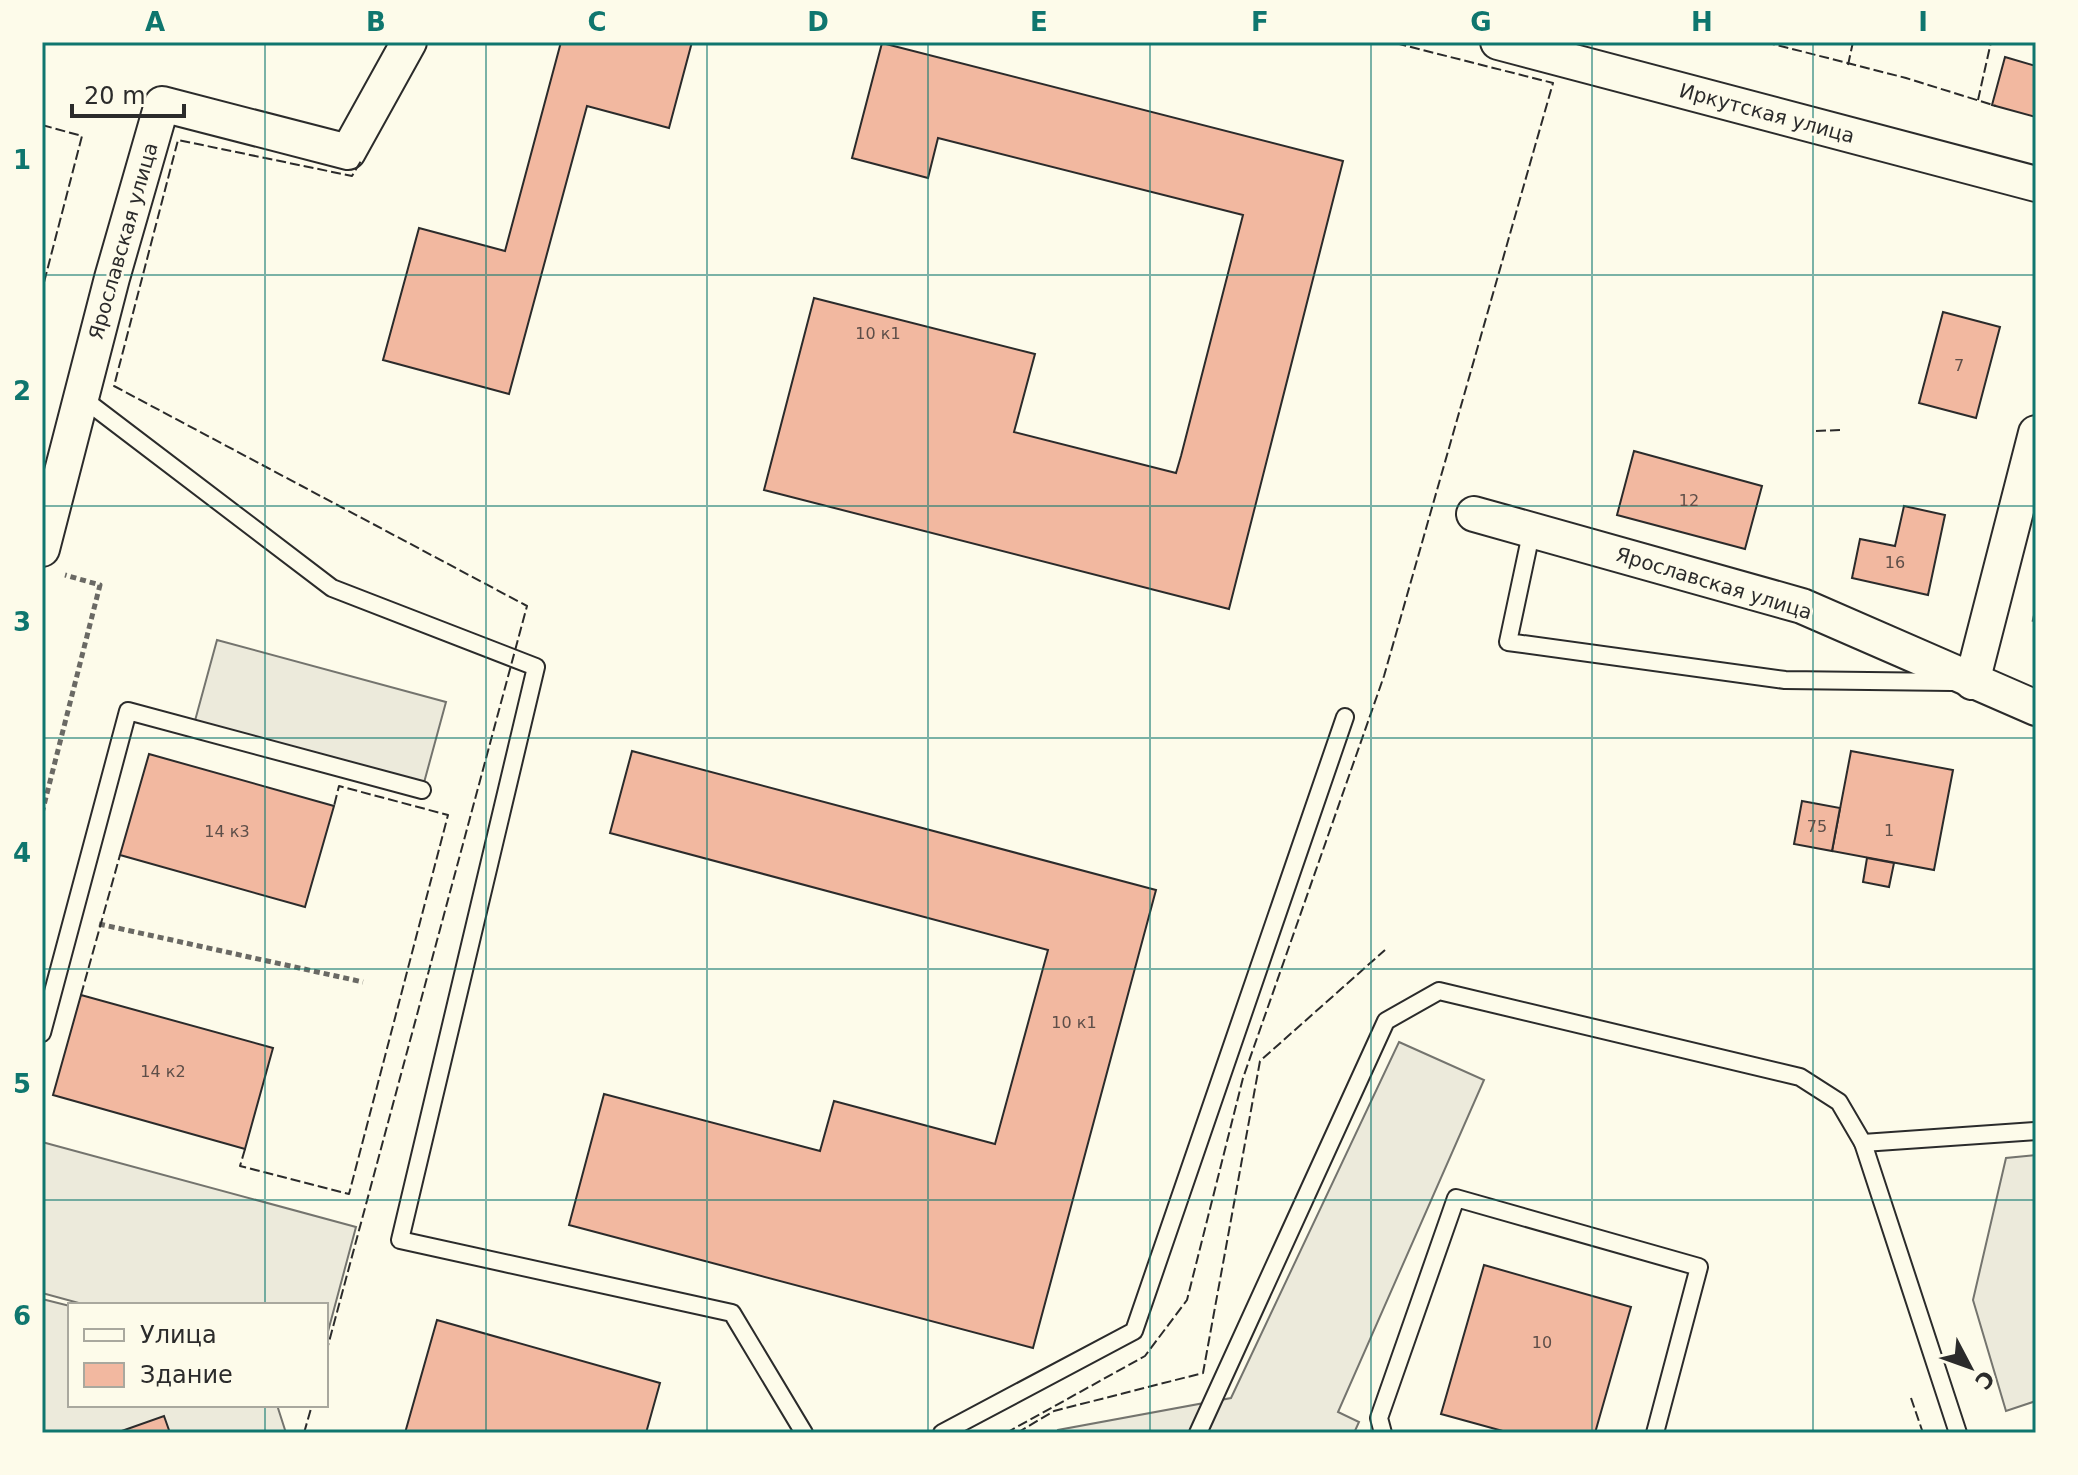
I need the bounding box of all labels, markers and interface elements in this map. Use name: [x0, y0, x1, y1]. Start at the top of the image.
text: A: [145, 7, 165, 37]
text: B: [366, 7, 386, 37]
text: C: [587, 7, 607, 37]
text: D: [807, 7, 829, 37]
text: E: [1030, 7, 1048, 37]
text: F: [1251, 7, 1269, 37]
text: G: [1470, 7, 1492, 37]
text: H: [1691, 7, 1713, 37]
text: I: [1918, 7, 1928, 37]
scale bar: [72, 68, 184, 118]
street label: Иркутская улица: [1677, 78, 1857, 148]
text: 20 m: [84, 82, 146, 110]
street label: Ярославская улица: [83, 140, 163, 342]
text: 1: [13, 145, 31, 175]
house number: 10 к1: [855, 324, 901, 343]
house number: 7: [1954, 356, 1964, 375]
text: 2: [13, 376, 31, 406]
house number: 12: [1679, 491, 1699, 510]
street label: Ярославская улица: [1613, 542, 1815, 624]
house number: 16: [1885, 553, 1905, 572]
text: 3: [13, 607, 31, 637]
house number: 75: [1807, 817, 1827, 836]
house number: 1: [1884, 821, 1894, 840]
house number: 14 к3: [204, 822, 250, 841]
text: 4: [13, 838, 31, 868]
house number: 10 к1: [1051, 1013, 1097, 1032]
house number: 14 к2: [140, 1062, 186, 1081]
text: 5: [13, 1069, 31, 1099]
text: 6: [13, 1301, 31, 1331]
legend: [68, 1303, 328, 1407]
text: Улица: [140, 1321, 217, 1349]
north arrow: [1930, 1327, 2010, 1407]
house number: 10: [1532, 1333, 1552, 1352]
text: Здание: [140, 1361, 233, 1389]
text: С: [1970, 1365, 1999, 1394]

